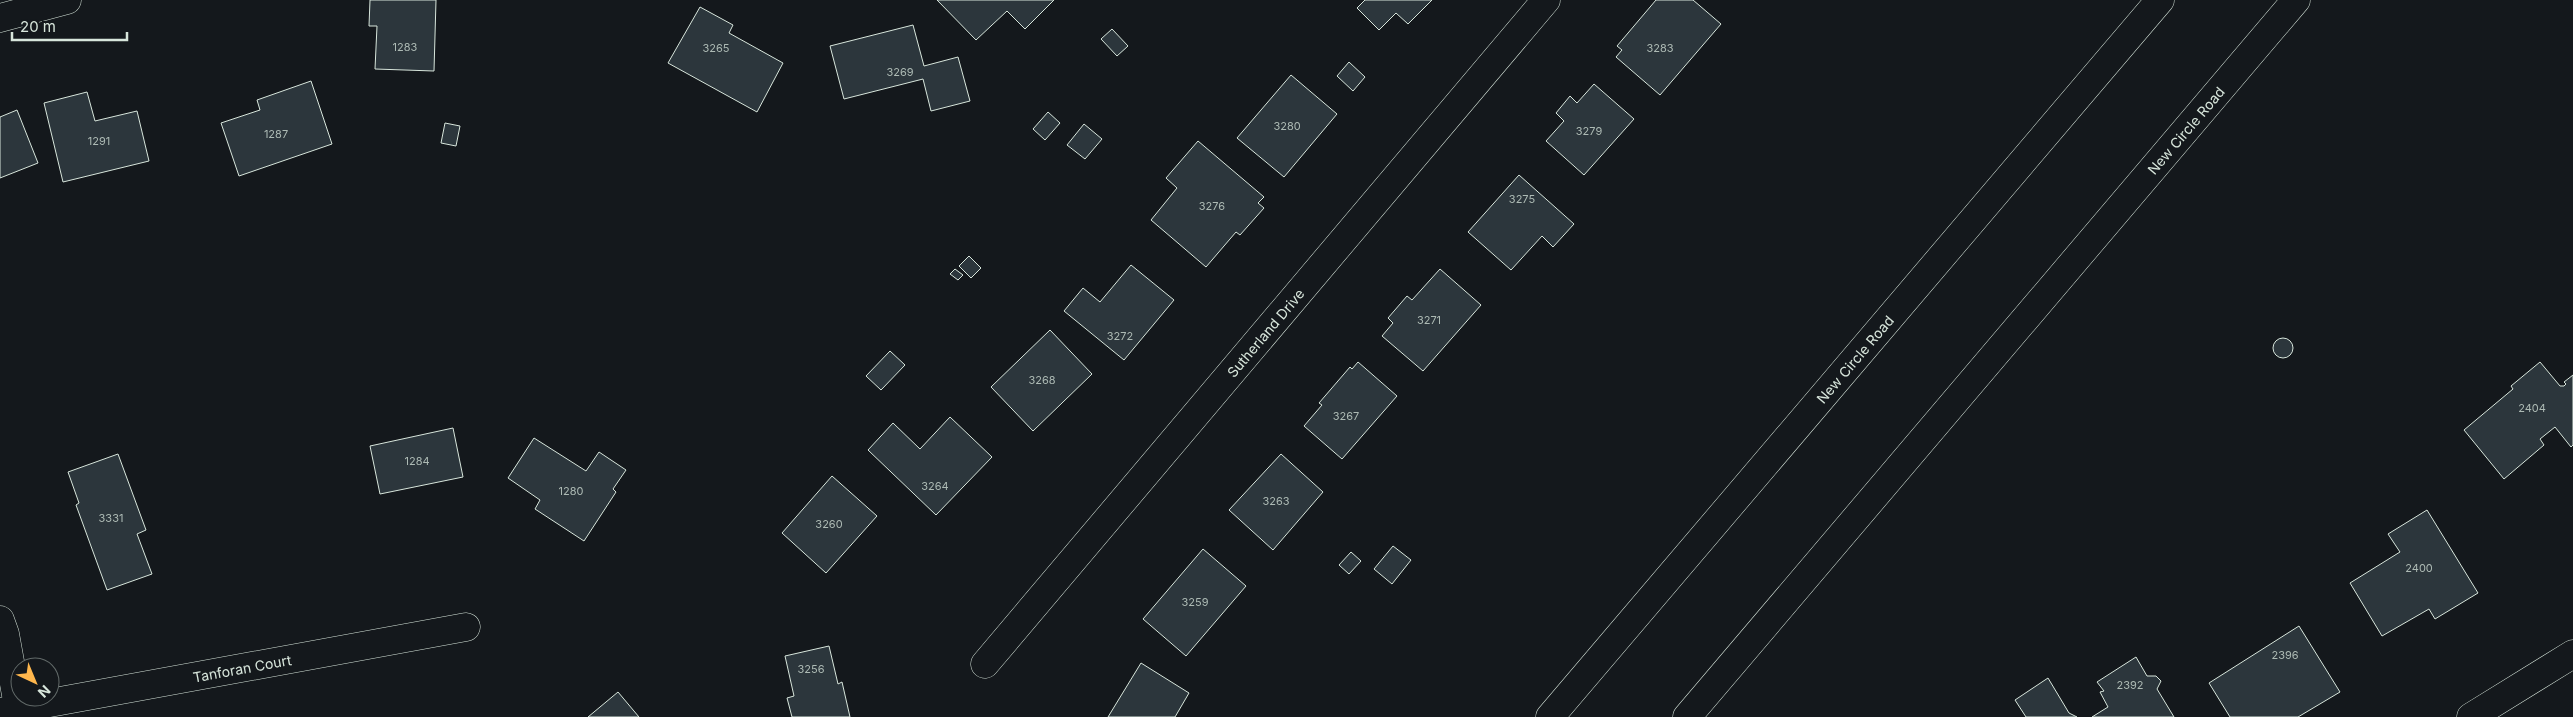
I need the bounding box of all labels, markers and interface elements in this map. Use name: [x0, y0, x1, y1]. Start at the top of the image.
scale bar: [12, 10, 128, 42]
text: 20 m: [20, 17, 56, 36]
house number: 1283: [393, 40, 418, 54]
house number: 3265: [702, 41, 730, 55]
house number: 3283: [1646, 41, 1674, 55]
house number: 3269: [886, 65, 914, 79]
street label: New Circle Road: [2143, 83, 2228, 177]
house number: 3280: [1273, 119, 1301, 133]
house number: 3279: [1576, 124, 1602, 138]
house number: 1287: [264, 127, 288, 141]
house number: 1291: [88, 134, 110, 148]
house number: 3275: [1509, 192, 1535, 206]
house number: 3276: [1199, 199, 1225, 213]
street label: Sutherland Drive: [1223, 285, 1307, 380]
street label: New Circle Road: [1812, 312, 1897, 406]
house number: 3271: [1417, 313, 1441, 327]
house number: 3272: [1107, 329, 1133, 343]
house number: 3268: [1028, 373, 1056, 387]
house number: 2404: [2518, 401, 2546, 415]
house number: 3267: [1333, 409, 1359, 423]
house number: 1284: [404, 454, 430, 468]
house number: 3264: [921, 479, 949, 493]
house number: 1280: [559, 484, 584, 498]
house number: 3263: [1262, 494, 1290, 508]
house number: 3331: [99, 511, 123, 525]
house number: 3260: [815, 517, 843, 531]
house number: 2400: [2405, 561, 2433, 575]
house number: 3259: [1181, 595, 1209, 609]
house number: 2396: [2271, 648, 2299, 662]
street label: Tanforan Court: [191, 650, 293, 685]
north arrow: [10, 657, 60, 707]
house number: 3256: [797, 662, 825, 676]
house number: 2392: [2116, 678, 2144, 692]
text: N: [35, 682, 54, 702]

